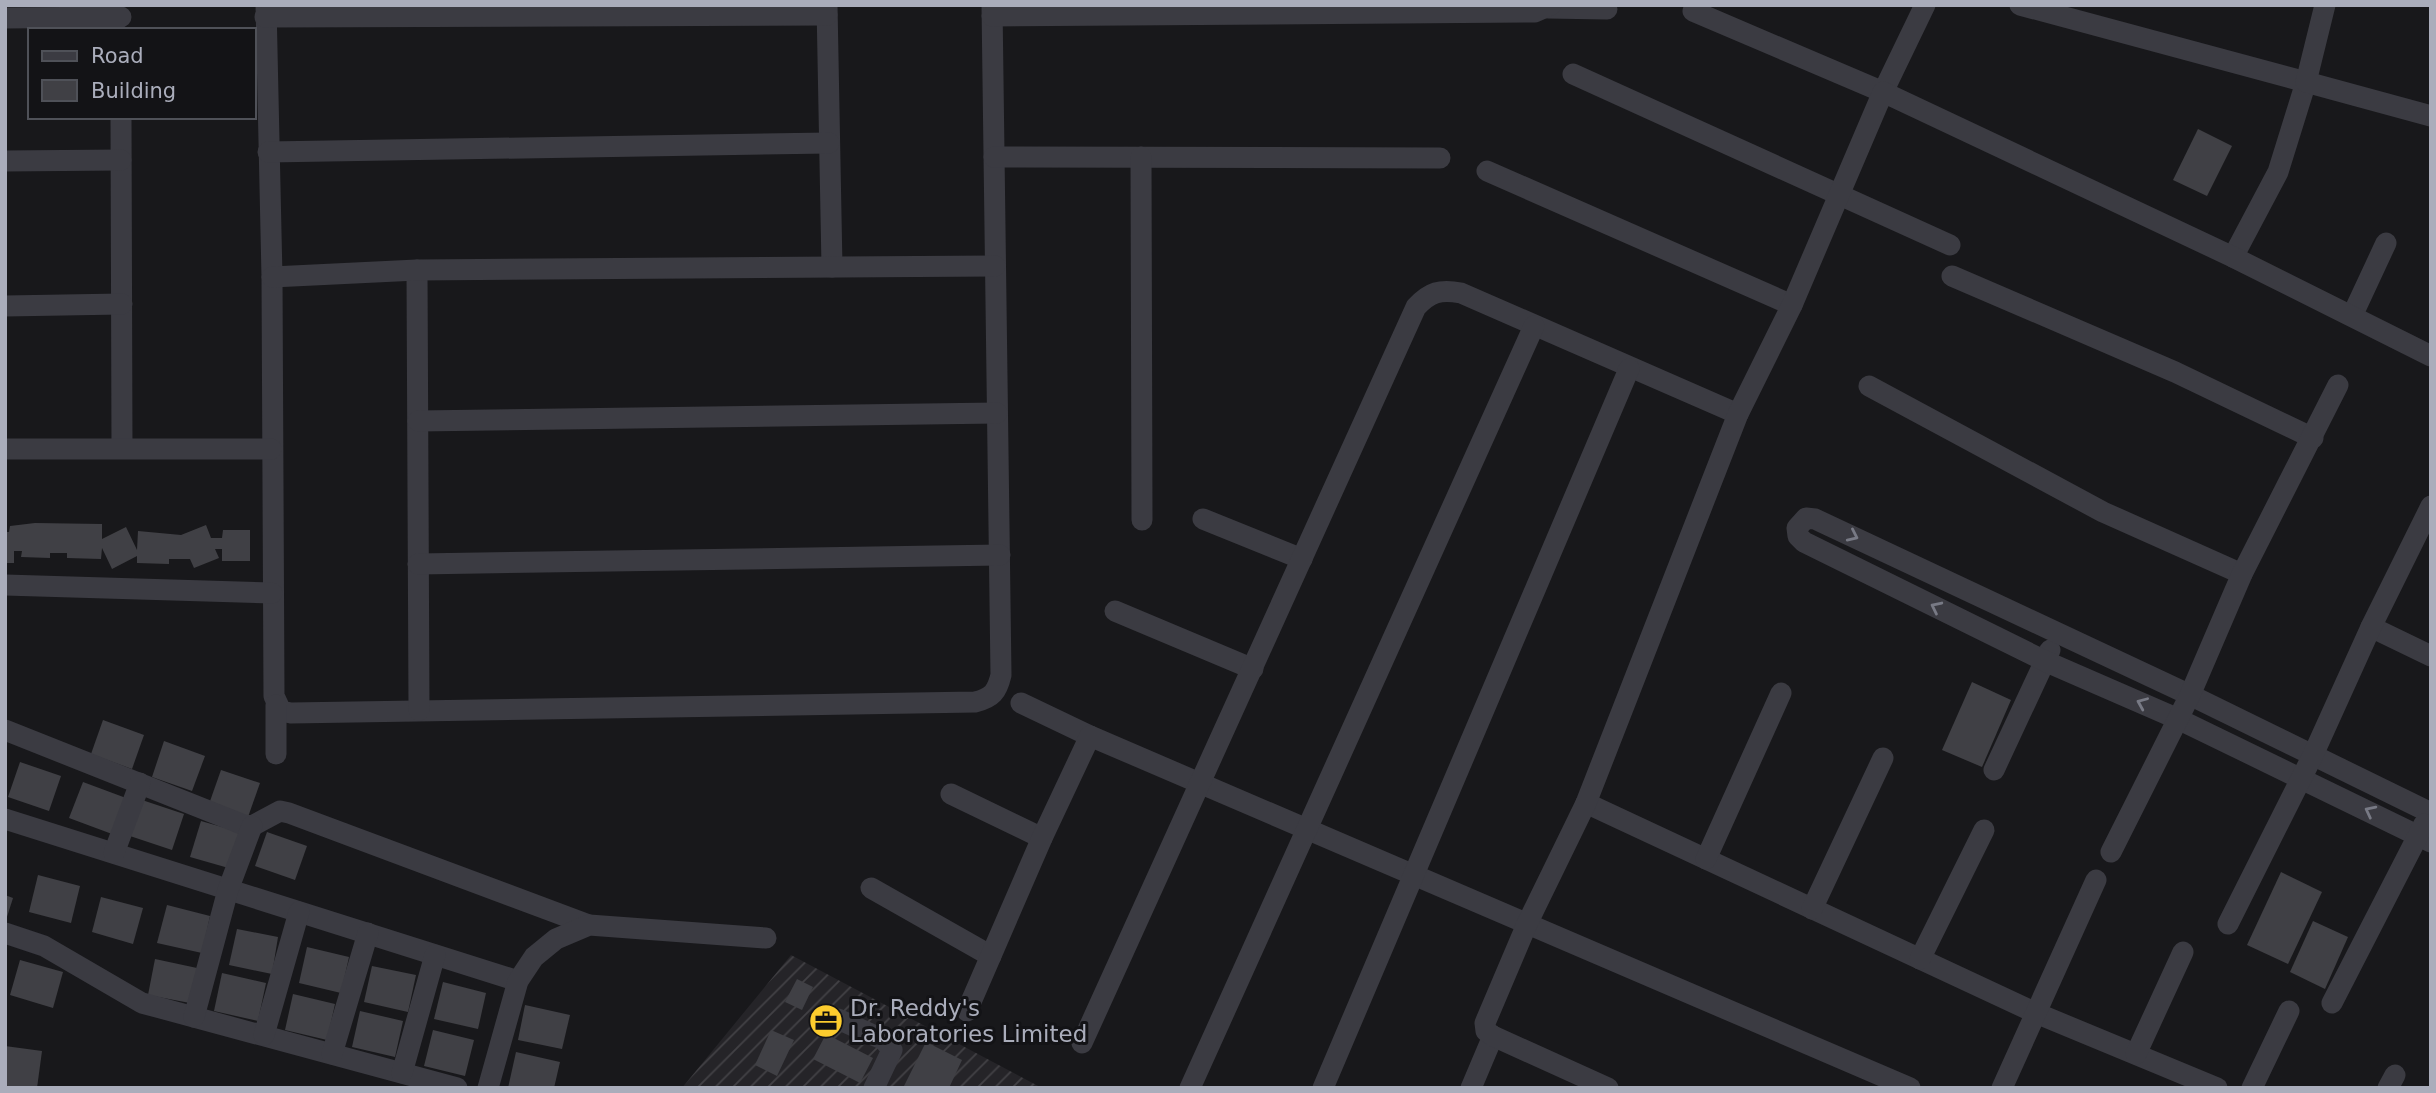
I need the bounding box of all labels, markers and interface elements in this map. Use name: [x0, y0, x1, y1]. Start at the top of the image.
legend: [28, 28, 256, 119]
text: Road: [91, 44, 144, 68]
text: Building: [91, 79, 176, 103]
one-way arrow: [1845, 528, 1858, 542]
one-way arrow: [1931, 602, 1943, 616]
one-way arrow: [2137, 698, 2149, 712]
one-way arrow: [2365, 806, 2377, 820]
place label: Dr. Reddy's Laboratories Limited: [850, 995, 1087, 1047]
office icon: Dr. Reddy's Laboratories Limited: [807, 1002, 845, 1040]

